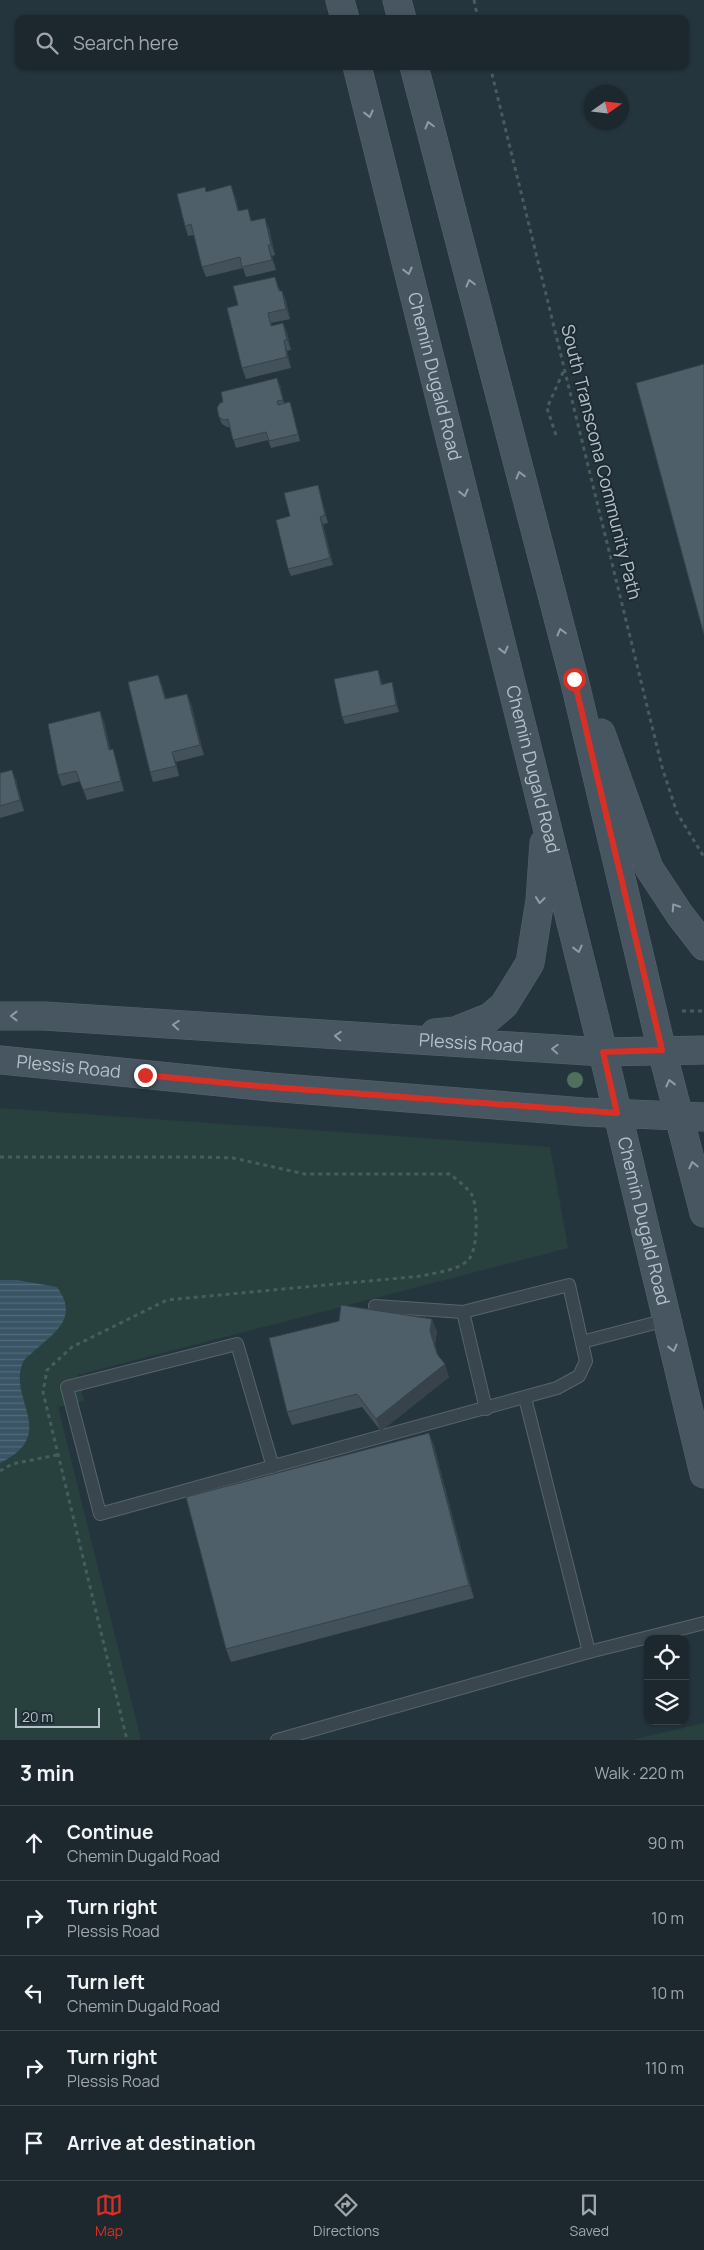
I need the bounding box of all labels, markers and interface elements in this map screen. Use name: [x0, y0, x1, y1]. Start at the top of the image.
search box: [15, 15, 689, 70]
icon: search: [33, 29, 61, 57]
text: Search here: [73, 30, 179, 56]
north arrow: [584, 85, 629, 130]
one-way arrow: [363, 109, 374, 118]
one-way arrow: [425, 122, 435, 130]
one-way arrow: [402, 267, 413, 276]
one-way arrow: [465, 278, 476, 287]
street label: Chemin Dugald Road: [403, 290, 468, 463]
street label: South Transcona Community Path: [556, 322, 648, 602]
one-way arrow: [515, 470, 526, 479]
one-way arrow: [458, 488, 469, 497]
one-way arrow: [556, 628, 567, 637]
one-way arrow: [498, 646, 509, 655]
route start: [563, 668, 586, 691]
street label: Chemin Dugald Road: [501, 683, 566, 856]
one-way arrow: [535, 896, 546, 904]
one-way arrow: [671, 903, 681, 912]
one-way arrow: [572, 944, 583, 953]
one-way arrow: [10, 1011, 18, 1021]
one-way arrow: [172, 1020, 180, 1031]
street label: Plessis Road: [418, 1027, 524, 1058]
one-way arrow: [334, 1031, 342, 1042]
one-way arrow: [550, 1043, 558, 1054]
street label: Plessis Road: [16, 1049, 122, 1083]
route end: [134, 1064, 157, 1087]
one-way arrow: [665, 1079, 676, 1088]
street label: Chemin Dugald Road: [613, 1134, 676, 1307]
one-way arrow: [688, 1161, 699, 1170]
one-way arrow: [667, 1343, 678, 1352]
map controls: [644, 1635, 689, 1725]
button: locate: [644, 1635, 689, 1680]
button: layers: [644, 1680, 689, 1725]
scale bar: [15, 1705, 100, 1728]
text: 20 m: [22, 1707, 53, 1726]
text: 3 min: [20, 1759, 74, 1787]
text: Walk · 220 m: [594, 1762, 684, 1784]
text: Continue: [67, 1819, 153, 1845]
icon: ahead: [20, 1829, 48, 1857]
text: 90 m: [648, 1832, 684, 1854]
text: Chemin Dugald Road: [67, 1845, 220, 1867]
text: Turn right: [67, 1894, 157, 1920]
icon: right: [20, 1904, 48, 1932]
text: 10 m: [651, 1907, 684, 1929]
text: Plessis Road: [67, 1920, 160, 1942]
text: Turn left: [67, 1969, 145, 1995]
icon: left: [20, 1979, 48, 2007]
text: 10 m: [651, 1982, 684, 2004]
text: Chemin Dugald Road: [67, 1995, 220, 2017]
text: Turn right: [67, 2044, 157, 2070]
icon: right: [20, 2054, 48, 2082]
text: 110 m: [645, 2057, 684, 2079]
text: Plessis Road: [67, 2070, 160, 2092]
icon: arrive: [20, 2129, 48, 2157]
text: Arrive at destination: [67, 2130, 256, 2156]
tab: Map: [95, 2191, 123, 2240]
tab: Directions: [313, 2191, 379, 2240]
tab: Saved: [570, 2191, 609, 2240]

